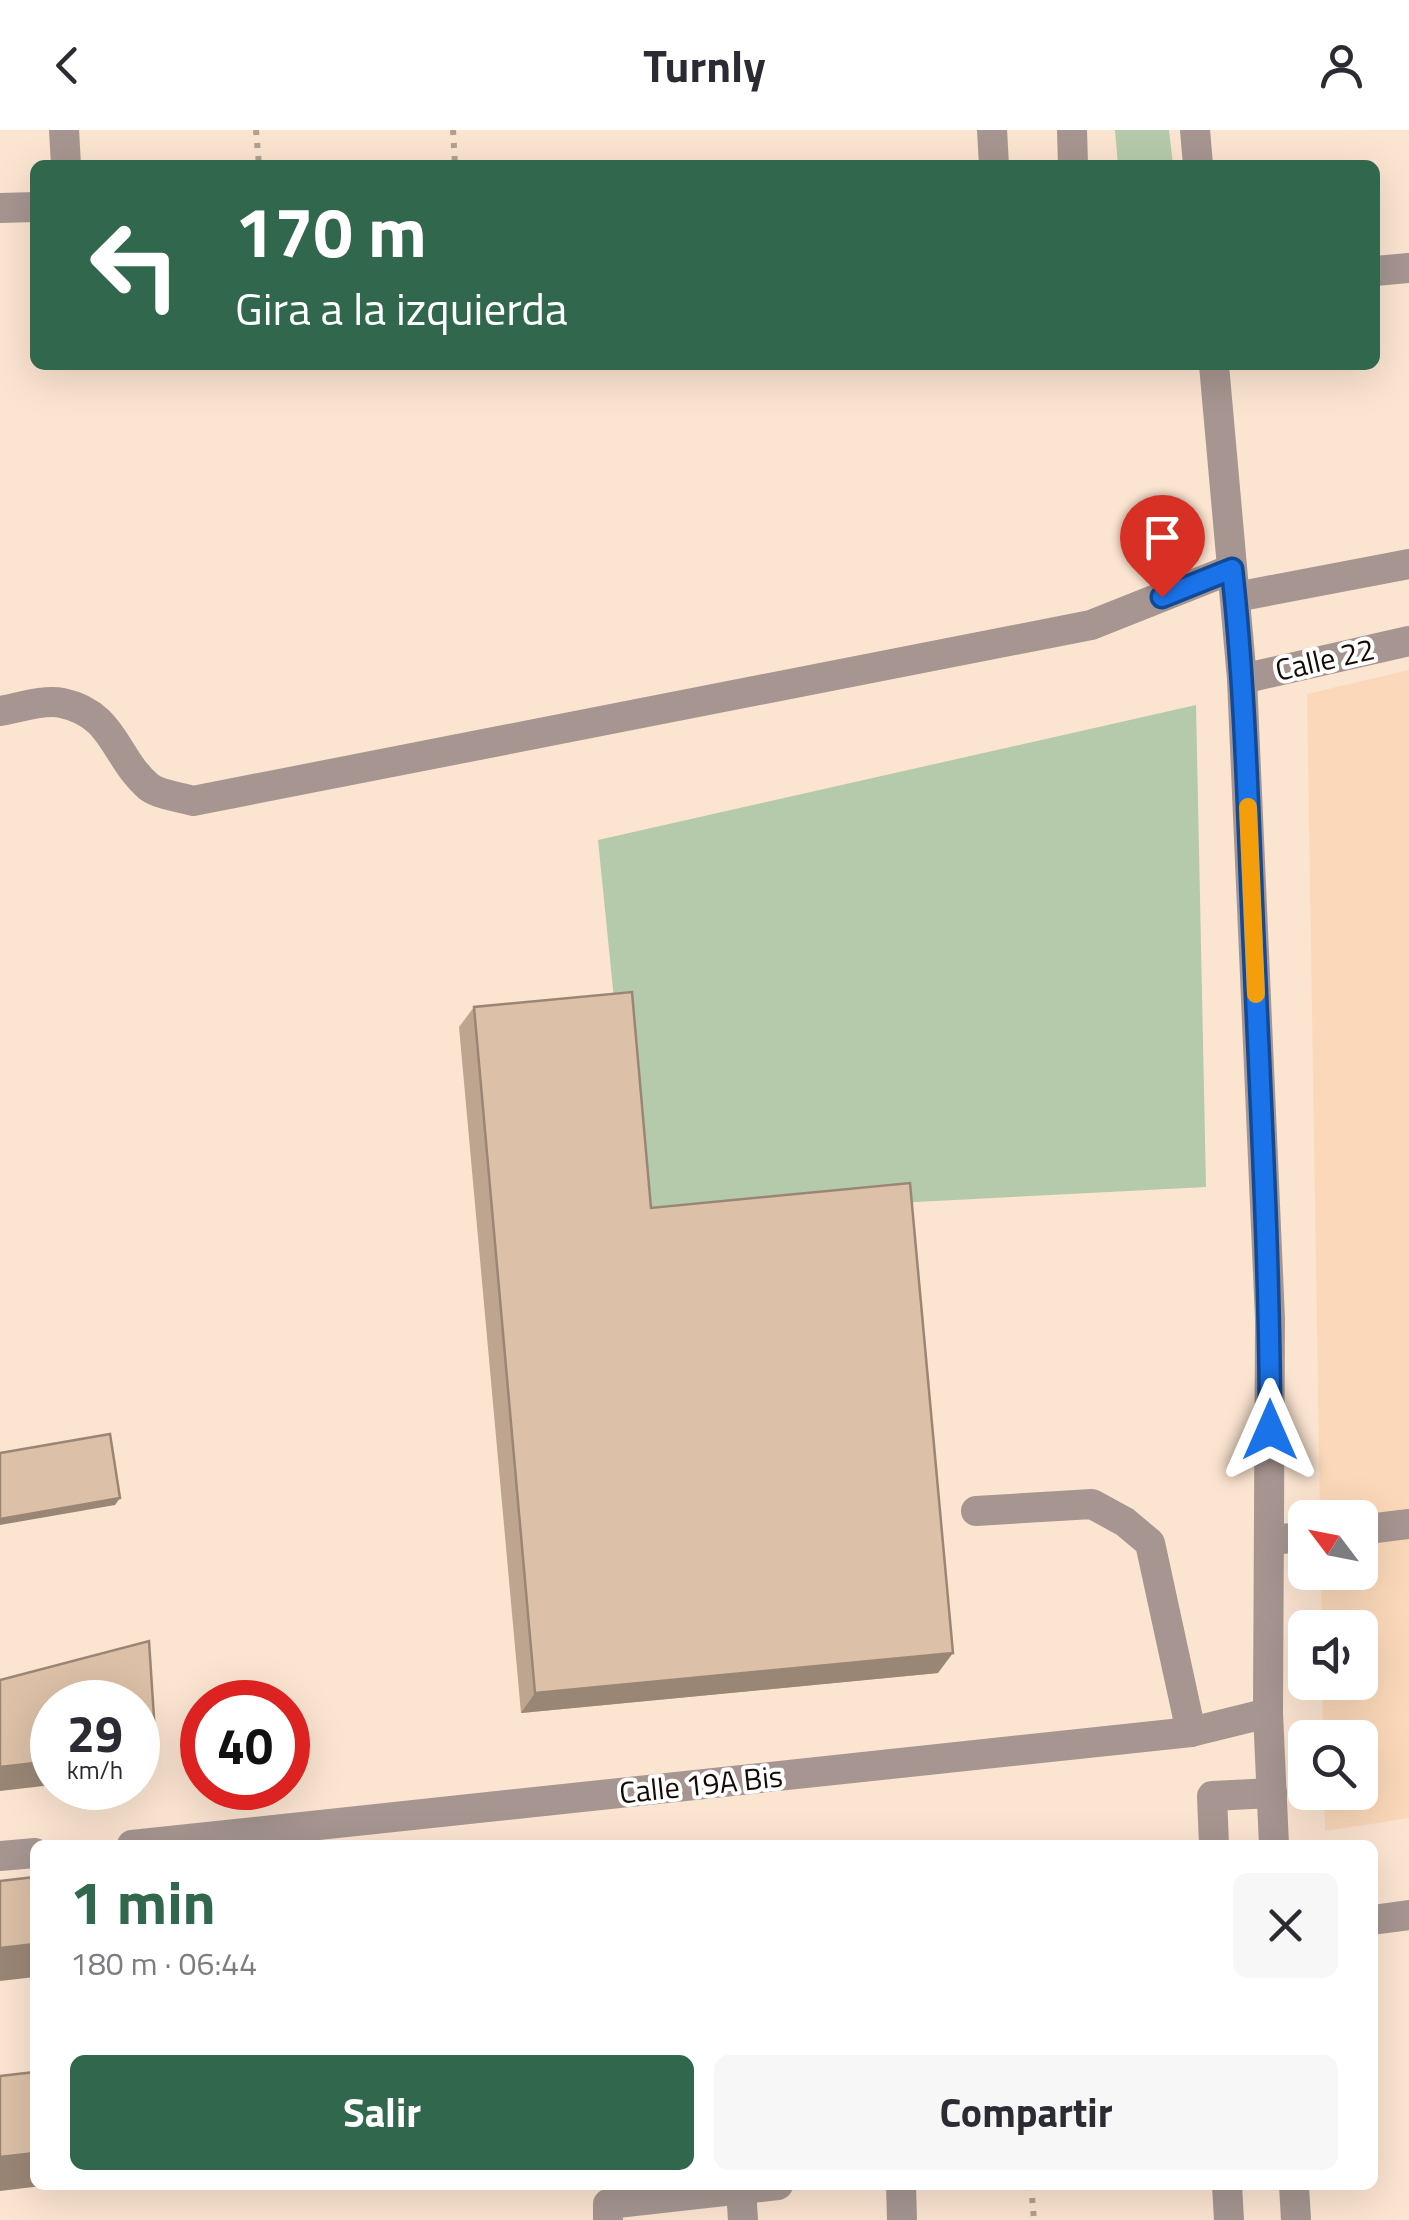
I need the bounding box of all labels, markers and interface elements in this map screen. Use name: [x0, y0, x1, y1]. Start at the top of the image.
text: Turnly: [643, 31, 766, 99]
icon: back: [40, 38, 95, 93]
icon: person: [1314, 38, 1369, 93]
text: 170 m: [235, 178, 427, 284]
icon: left: [70, 200, 200, 330]
text: Gira a la izquierda: [235, 274, 568, 342]
pin: [1120, 495, 1205, 598]
icon: arrive: [1135, 510, 1190, 565]
street label: Calle 22: [1271, 625, 1379, 693]
position arrow: [1218, 1378, 1322, 1482]
north arrow: [1288, 1500, 1378, 1590]
map controls: [1288, 1500, 1378, 1810]
button: sound: [1288, 1610, 1378, 1700]
speed limit sign: 40: [180, 1680, 310, 1810]
text: 29: [67, 1695, 123, 1771]
button: search: [1288, 1720, 1378, 1810]
text: km/h: [67, 1751, 123, 1789]
street label: Calle 19A Bis: [617, 1753, 785, 1815]
text: 1 min: [70, 1856, 216, 1947]
button: close: [1233, 1873, 1338, 1978]
text: 180 m · 06:44: [70, 1939, 257, 1987]
button: Salir: [70, 2055, 694, 2170]
button: Compartir: [714, 2055, 1338, 2170]

